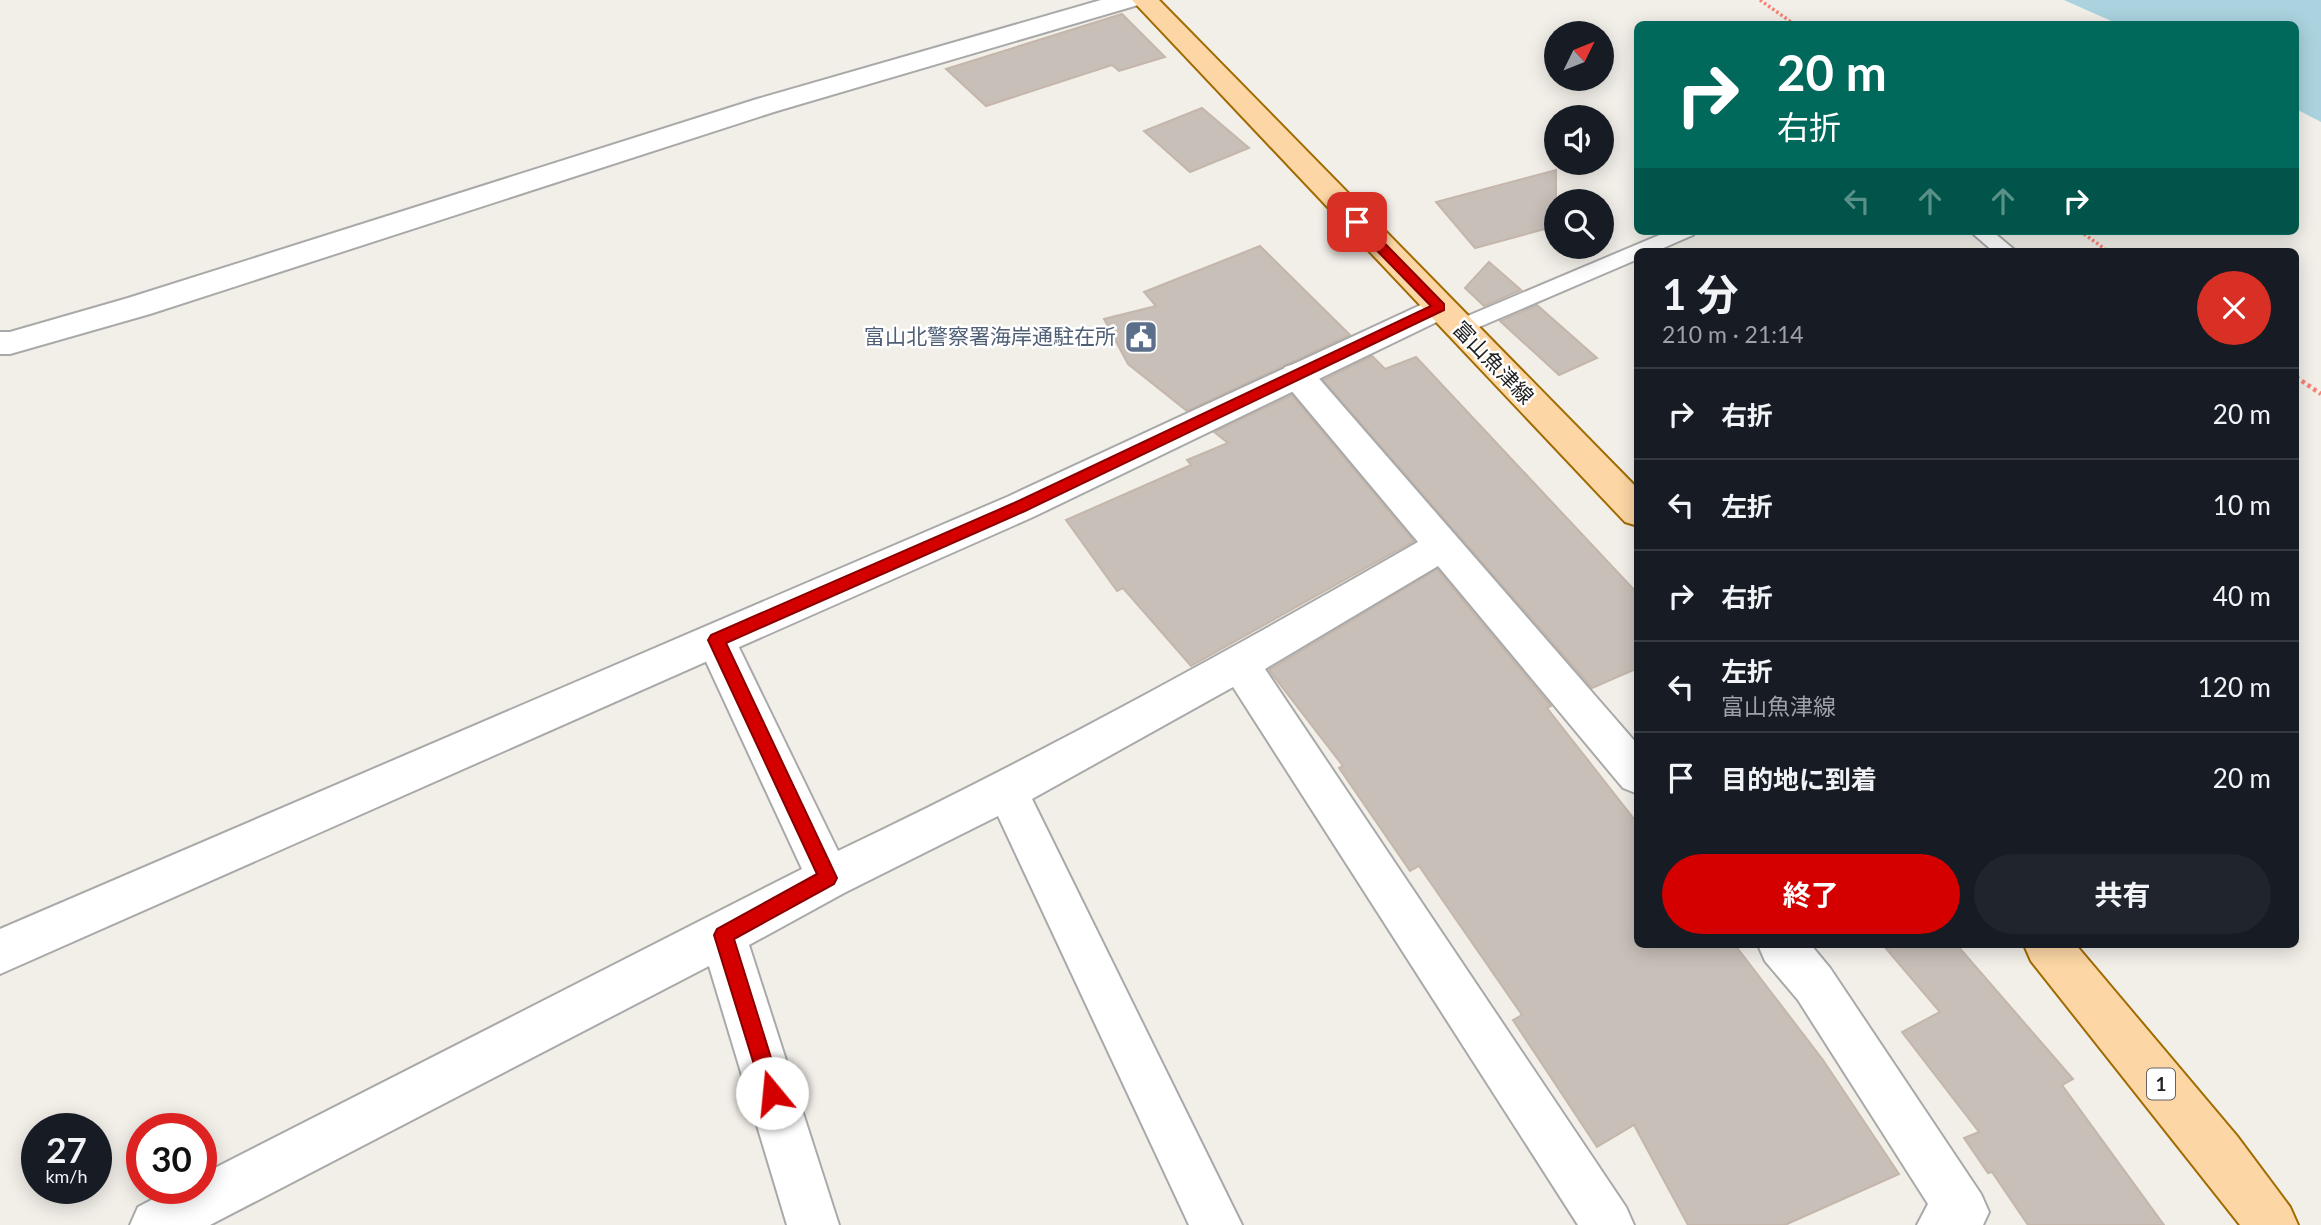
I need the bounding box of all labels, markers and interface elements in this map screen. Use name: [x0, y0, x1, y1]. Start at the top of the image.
north arrow: [1544, 21, 1614, 91]
map controls: [1544, 21, 1614, 259]
text: 20 m: [1777, 43, 1887, 101]
icon: right: [1662, 49, 1753, 140]
button: sound: [1544, 105, 1614, 175]
text: 右折: [1777, 107, 1841, 146]
icon: left: [1838, 182, 1876, 220]
icon: ahead: [1911, 182, 1949, 220]
icon: ahead: [1984, 182, 2022, 220]
icon: right: [2057, 182, 2095, 220]
button: search: [1544, 189, 1614, 259]
pin: [1327, 192, 1387, 252]
icon: arrive: [1338, 203, 1376, 241]
text: 1 分: [1662, 269, 1739, 319]
button: close: [2197, 271, 2271, 345]
street label: 富山魚津線: [1449, 316, 1540, 408]
public building icon: 富山北警察署海岸通駐在所: [1122, 318, 1160, 356]
text: 210 m · 21:14: [1662, 320, 1804, 348]
place label: 富山北警察署海岸通駐在所: [864, 323, 1116, 348]
icon: right: [1662, 395, 1700, 433]
text: 20 m: [2213, 398, 2271, 430]
text: 右折: [1721, 399, 1773, 431]
icon: left: [1662, 486, 1700, 524]
text: 10 m: [2213, 489, 2271, 521]
text: 左折: [1721, 490, 1773, 522]
icon: right: [1662, 577, 1700, 615]
text: 40 m: [2213, 580, 2271, 612]
text: 右折: [1721, 581, 1773, 613]
text: 左折: [1721, 655, 1773, 687]
icon: left: [1662, 668, 1700, 706]
text: 120 m: [2198, 671, 2271, 703]
text: 富山魚津線: [1721, 692, 1836, 720]
icon: arrive: [1662, 759, 1700, 797]
text: 20 m: [2213, 762, 2271, 794]
text: 目的地に到着: [1721, 763, 1877, 795]
button: 終了: [1662, 854, 1960, 934]
button: 共有: [1974, 854, 2271, 934]
position arrow: [735, 1056, 809, 1130]
road number: 1: [2147, 1068, 2175, 1100]
speed limit sign: 30: [126, 1113, 217, 1204]
text: 27: [46, 1128, 87, 1170]
text: km/h: [45, 1165, 88, 1187]

